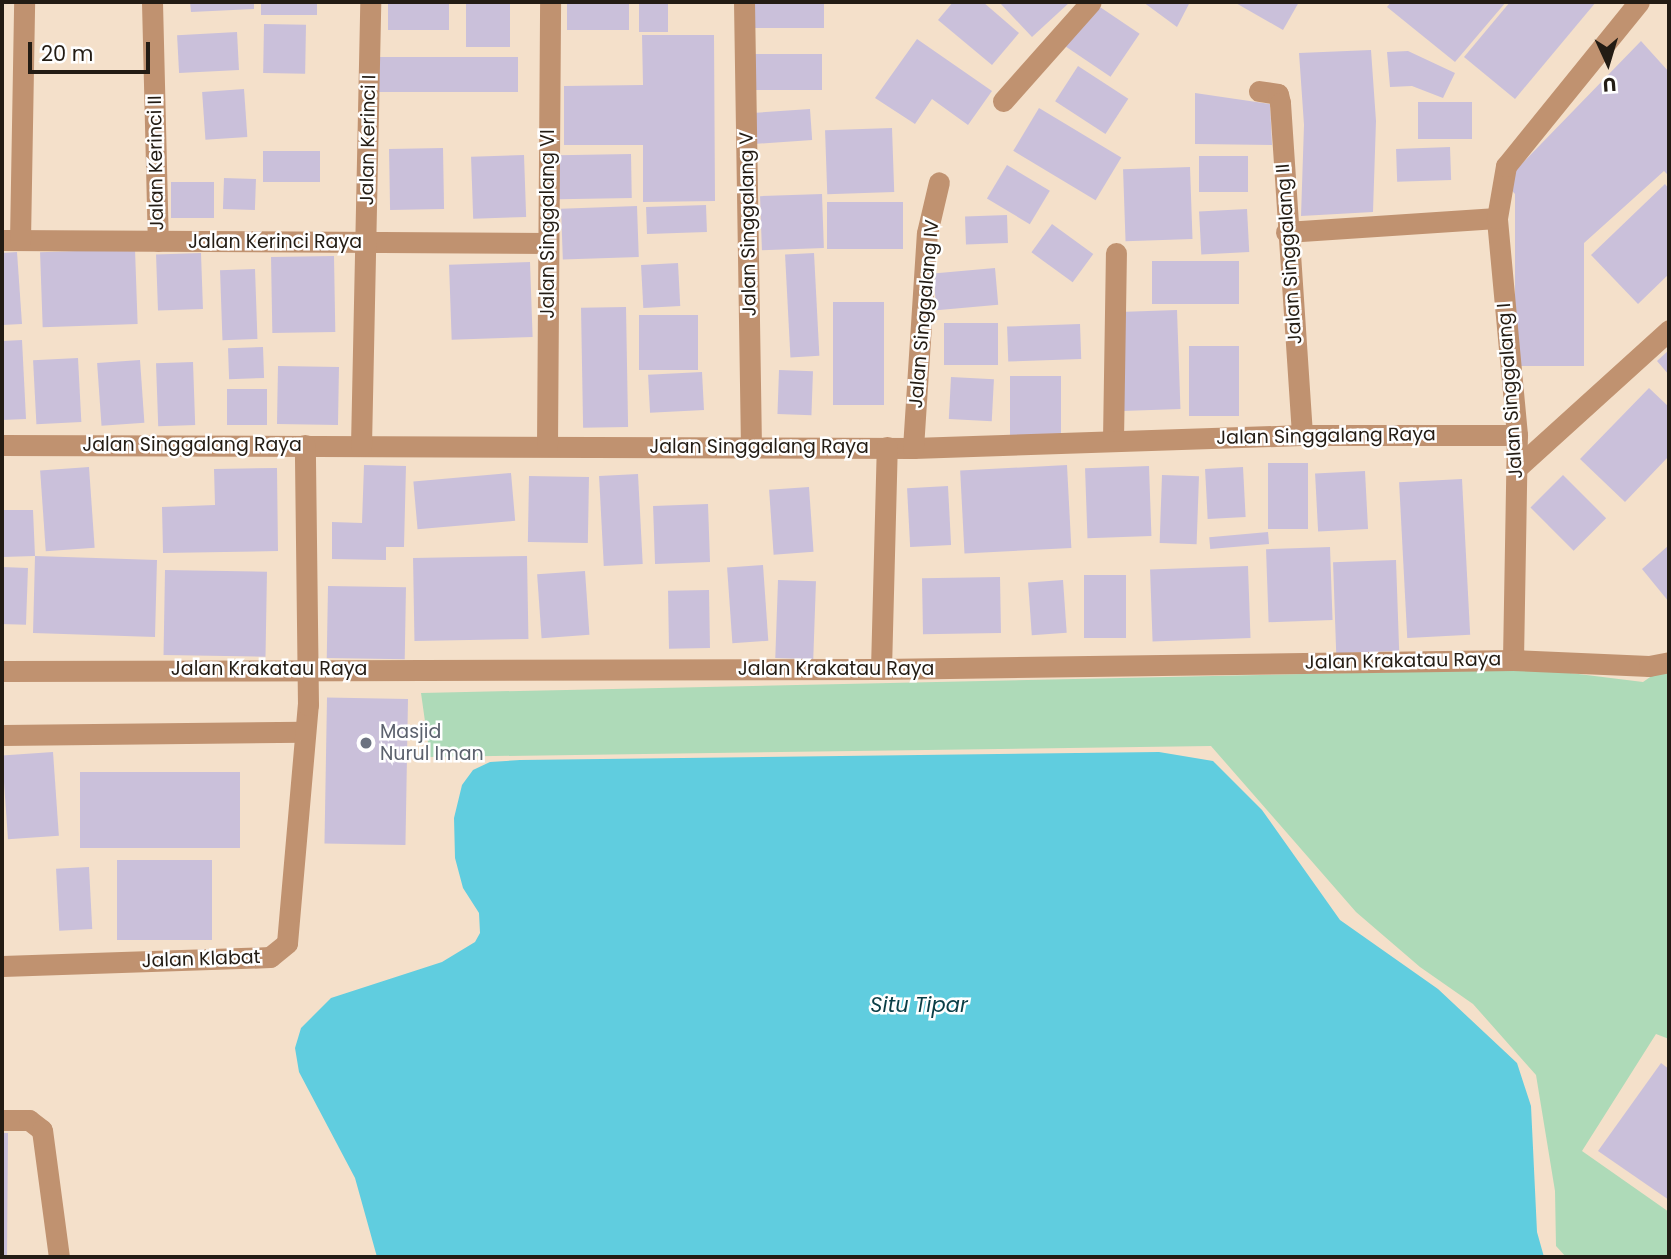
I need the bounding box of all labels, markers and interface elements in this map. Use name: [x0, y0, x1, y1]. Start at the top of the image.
scale bar: [32, 28, 154, 72]
north arrow: [1573, 28, 1643, 98]
text: 20 m: [41, 39, 94, 68]
text: U: [1602, 71, 1617, 98]
street label: Jalan Kerinci I: [355, 74, 381, 206]
street label: Jalan Kerinci II: [143, 95, 169, 231]
street label: Jalan Singgalang VI: [537, 129, 559, 319]
street label: Jalan Singgalang V: [735, 132, 761, 316]
street label: Jalan Singgalang II: [1271, 163, 1307, 345]
street label: Jalan Singgalang IV: [904, 219, 944, 409]
street label: Jalan Kerinci Raya: [188, 231, 362, 253]
street label: Jalan Singgalang I: [1492, 302, 1528, 480]
street label: Jalan Singgalang Raya: [1216, 423, 1436, 449]
street label: Jalan Singgalang Raya: [82, 434, 302, 456]
street label: Jalan Singgalang Raya: [649, 436, 869, 458]
street label: Jalan Krakatau Raya: [1305, 648, 1501, 674]
street label: Jalan Krakatau Raya: [171, 658, 367, 680]
street label: Jalan Krakatau Raya: [738, 658, 934, 680]
place label: Masjid Nurul Iman: [380, 721, 484, 765]
marker: Masjid Nurul Iman: [358, 735, 374, 751]
street label: Jalan Klabat: [141, 946, 261, 972]
water label: Situ Tipar: [870, 992, 968, 1018]

